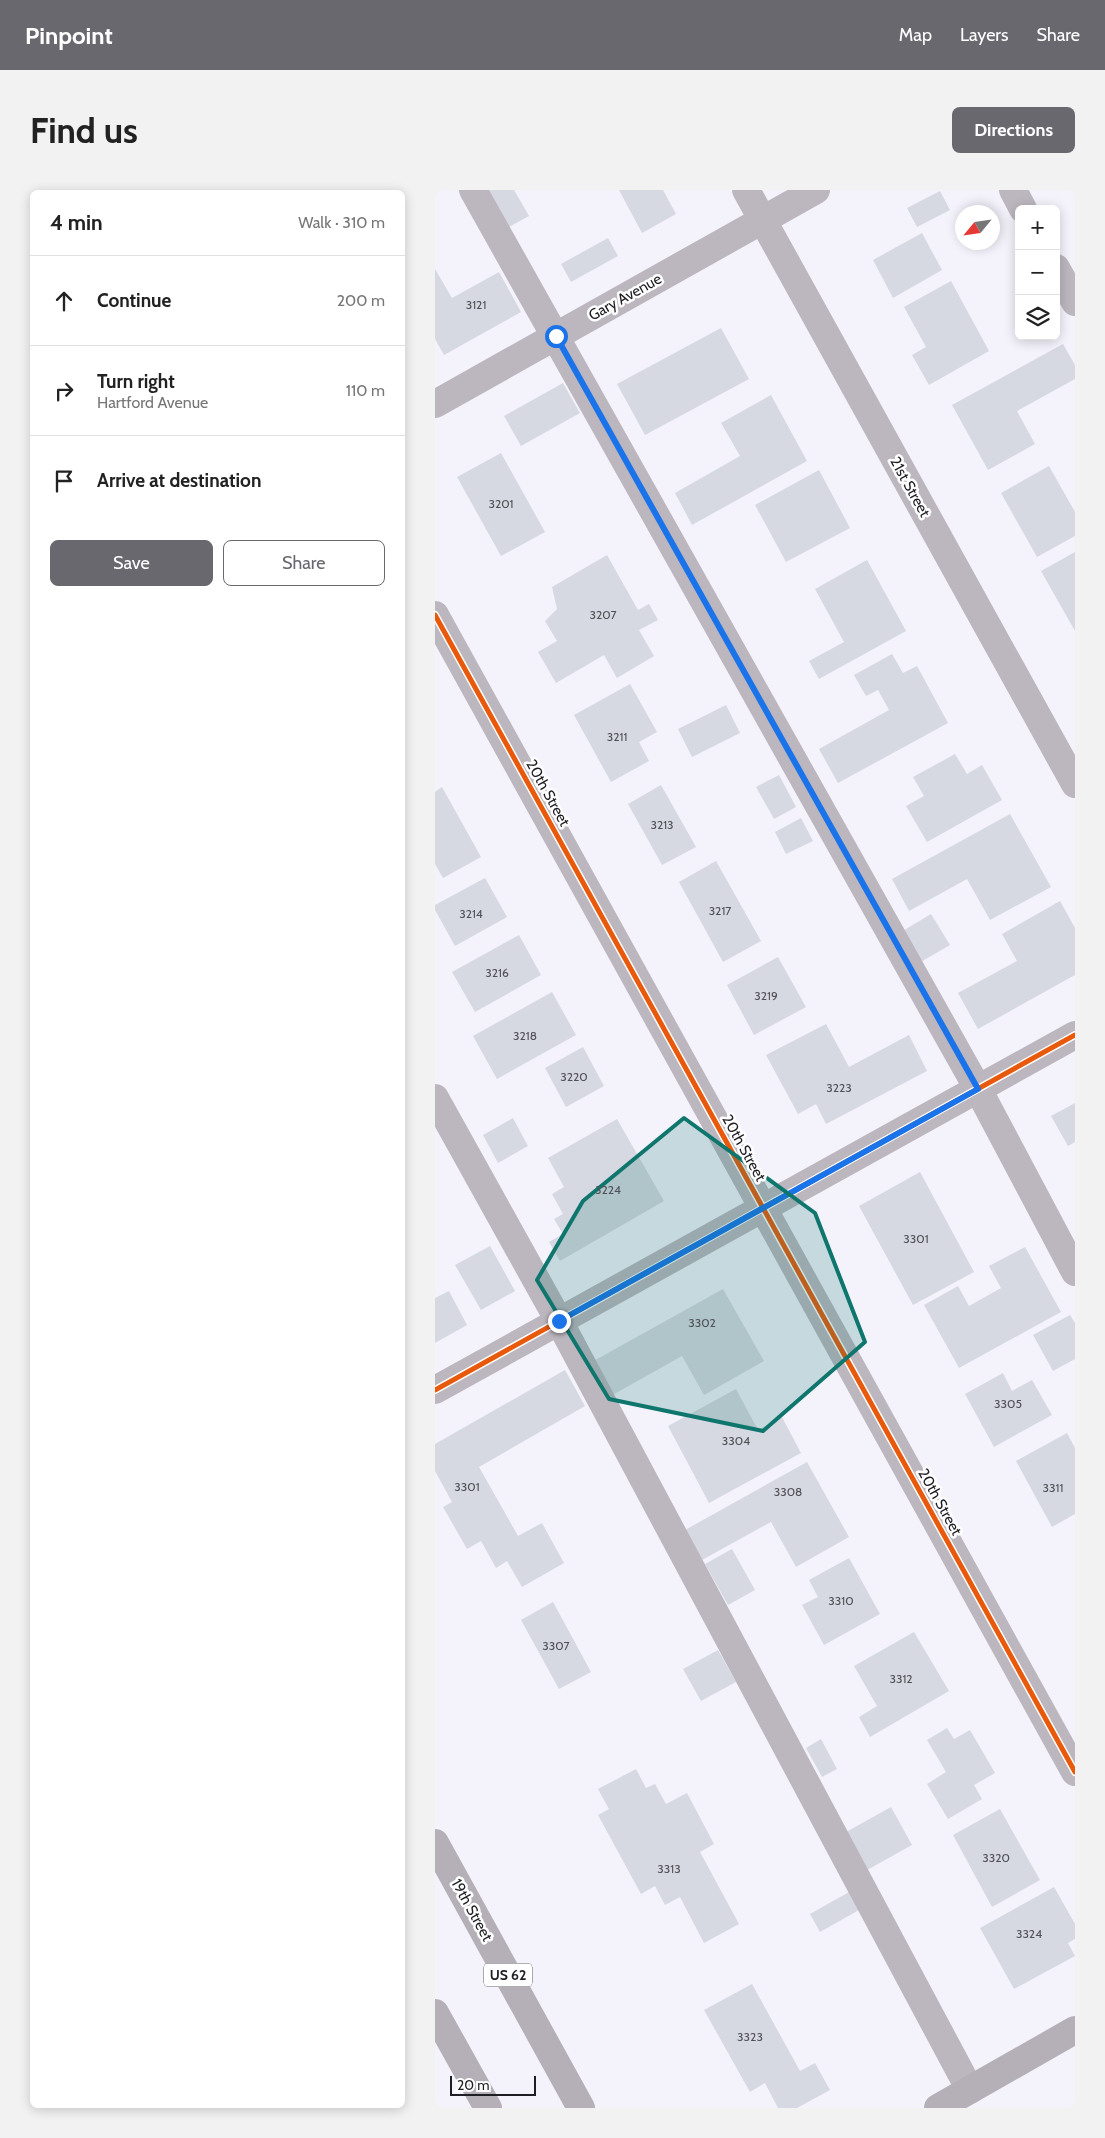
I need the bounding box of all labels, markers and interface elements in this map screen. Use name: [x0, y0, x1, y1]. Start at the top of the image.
text: Pinpoint: [25, 21, 113, 50]
text: Map: [899, 24, 932, 46]
text: Layers: [960, 24, 1009, 46]
text: Share: [1037, 24, 1080, 46]
button: Directions: [952, 107, 1075, 153]
text: Find us: [30, 109, 138, 152]
north arrow: [955, 205, 1000, 250]
map controls: [1015, 205, 1060, 340]
button: +: [1015, 205, 1060, 250]
text: 4 min: [50, 210, 103, 235]
text: Walk · 310 m: [298, 213, 385, 232]
button: −: [1015, 250, 1060, 295]
street label: Gary Avenue: [585, 269, 665, 324]
icon: ahead: [50, 287, 78, 315]
text: Continue: [97, 289, 171, 312]
text: 200 m: [337, 291, 385, 310]
button: layers: [1015, 295, 1060, 340]
house number: 3121: [466, 297, 486, 312]
route start: [545, 325, 568, 348]
text: Turn right: [97, 370, 175, 393]
icon: right: [50, 377, 78, 405]
text: 110 m: [346, 381, 385, 400]
text: Hartford Avenue: [97, 393, 208, 412]
street label: 21st Street: [886, 454, 934, 520]
icon: arrive: [50, 467, 78, 495]
text: Arrive at destination: [97, 469, 261, 492]
house number: 3201: [488, 496, 514, 511]
button: Save: [50, 540, 213, 586]
button: Share: [223, 540, 385, 586]
house number: 3207: [589, 607, 617, 622]
house number: 3211: [607, 729, 627, 744]
street label: 20th Street: [522, 757, 574, 829]
house number: 3213: [650, 817, 674, 832]
house number: 3217: [709, 903, 731, 918]
house number: 3214: [459, 906, 483, 921]
house number: 3216: [485, 965, 509, 980]
house number: 3219: [754, 988, 778, 1003]
house number: 3218: [513, 1028, 537, 1043]
house number: 3220: [560, 1069, 588, 1084]
house number: 3223: [826, 1080, 852, 1095]
street label: 20th Street: [718, 1112, 770, 1184]
house number: 3224: [595, 1182, 621, 1197]
house number: 3301: [903, 1231, 929, 1246]
route end: [548, 1310, 571, 1333]
house number: 3302: [688, 1315, 716, 1330]
house number: 3305: [994, 1396, 1022, 1411]
house number: 3304: [722, 1433, 750, 1448]
street label: 20th Street: [914, 1466, 966, 1538]
house number: 3301: [454, 1479, 480, 1494]
house number: 3311: [1043, 1480, 1063, 1495]
house number: 3308: [774, 1484, 802, 1499]
house number: 3310: [828, 1593, 854, 1608]
house number: 3307: [542, 1638, 570, 1653]
house number: 3312: [889, 1671, 913, 1686]
house number: 3320: [982, 1850, 1010, 1865]
house number: 3313: [657, 1861, 681, 1876]
street label: 19th Street: [448, 1876, 496, 1944]
house number: 3324: [1016, 1926, 1042, 1941]
road number: US 62: [484, 1964, 532, 1986]
house number: 3323: [737, 2029, 763, 2044]
scale bar: [450, 2073, 536, 2096]
text: 20 m: [457, 2076, 490, 2094]

